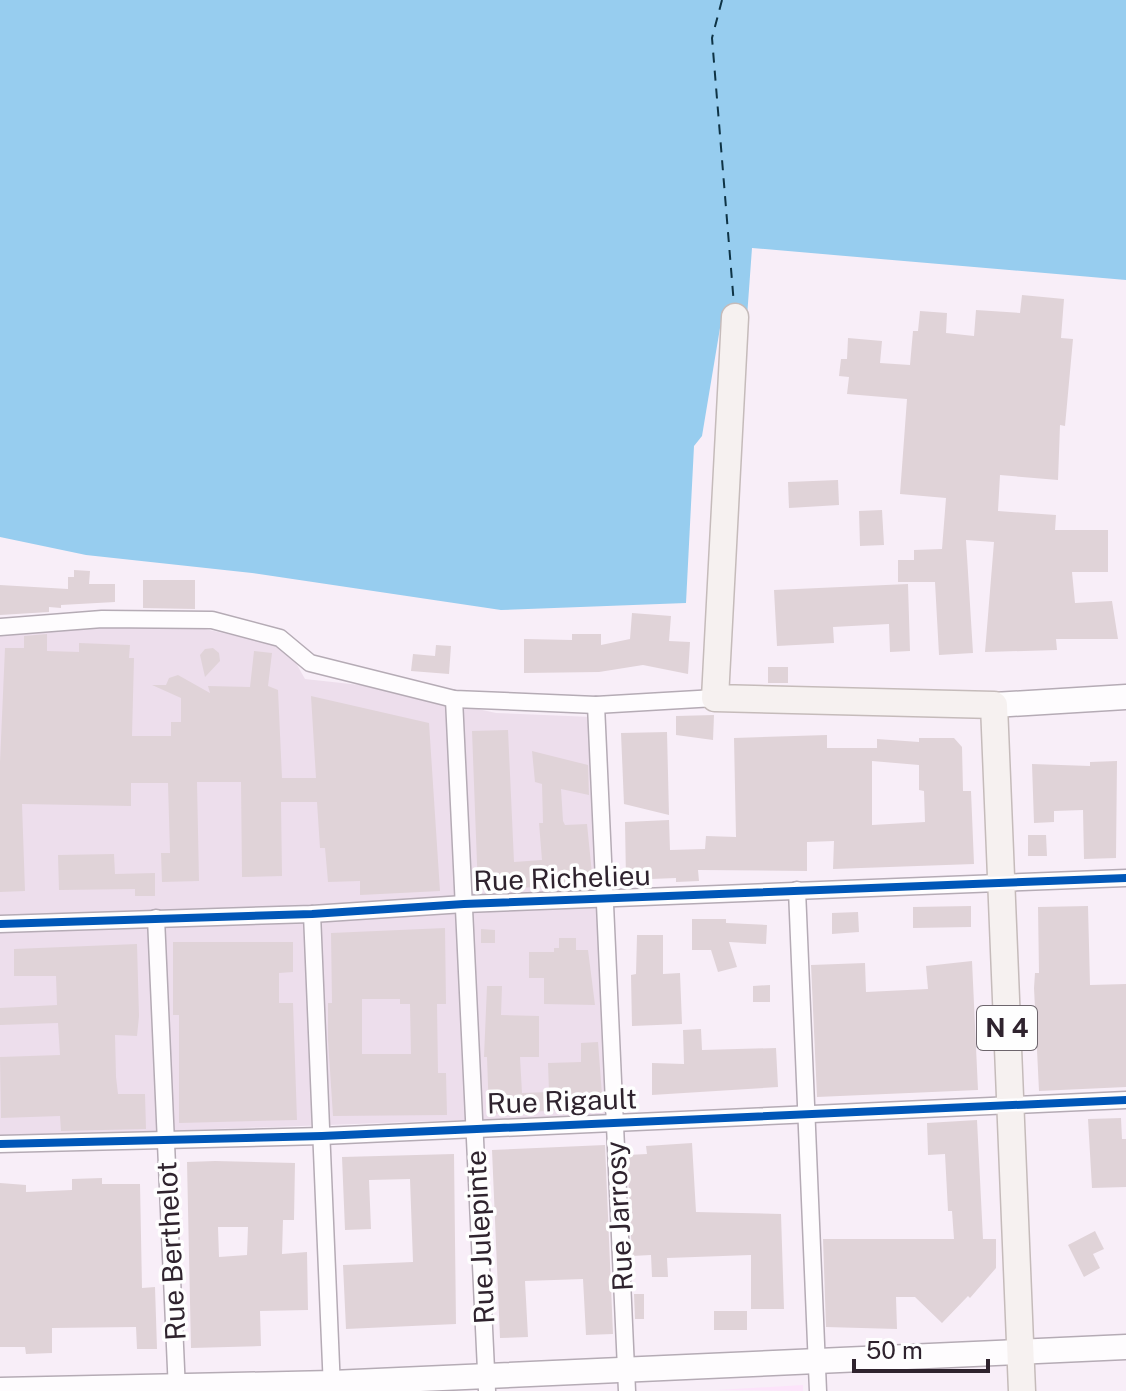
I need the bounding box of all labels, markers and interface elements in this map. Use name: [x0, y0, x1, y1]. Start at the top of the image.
street label: Rue Richelieu: [473, 858, 651, 897]
road number: N 4: [977, 1006, 1037, 1050]
street label: Rue Rigault: [486, 1081, 638, 1120]
street label: Rue Jarrosy: [598, 1140, 639, 1292]
street label: Rue Julepinte: [458, 1149, 501, 1325]
street label: Rue Berthelot: [149, 1161, 192, 1342]
scale bar: [854, 1323, 988, 1373]
text: 50 m: [866, 1336, 923, 1364]

